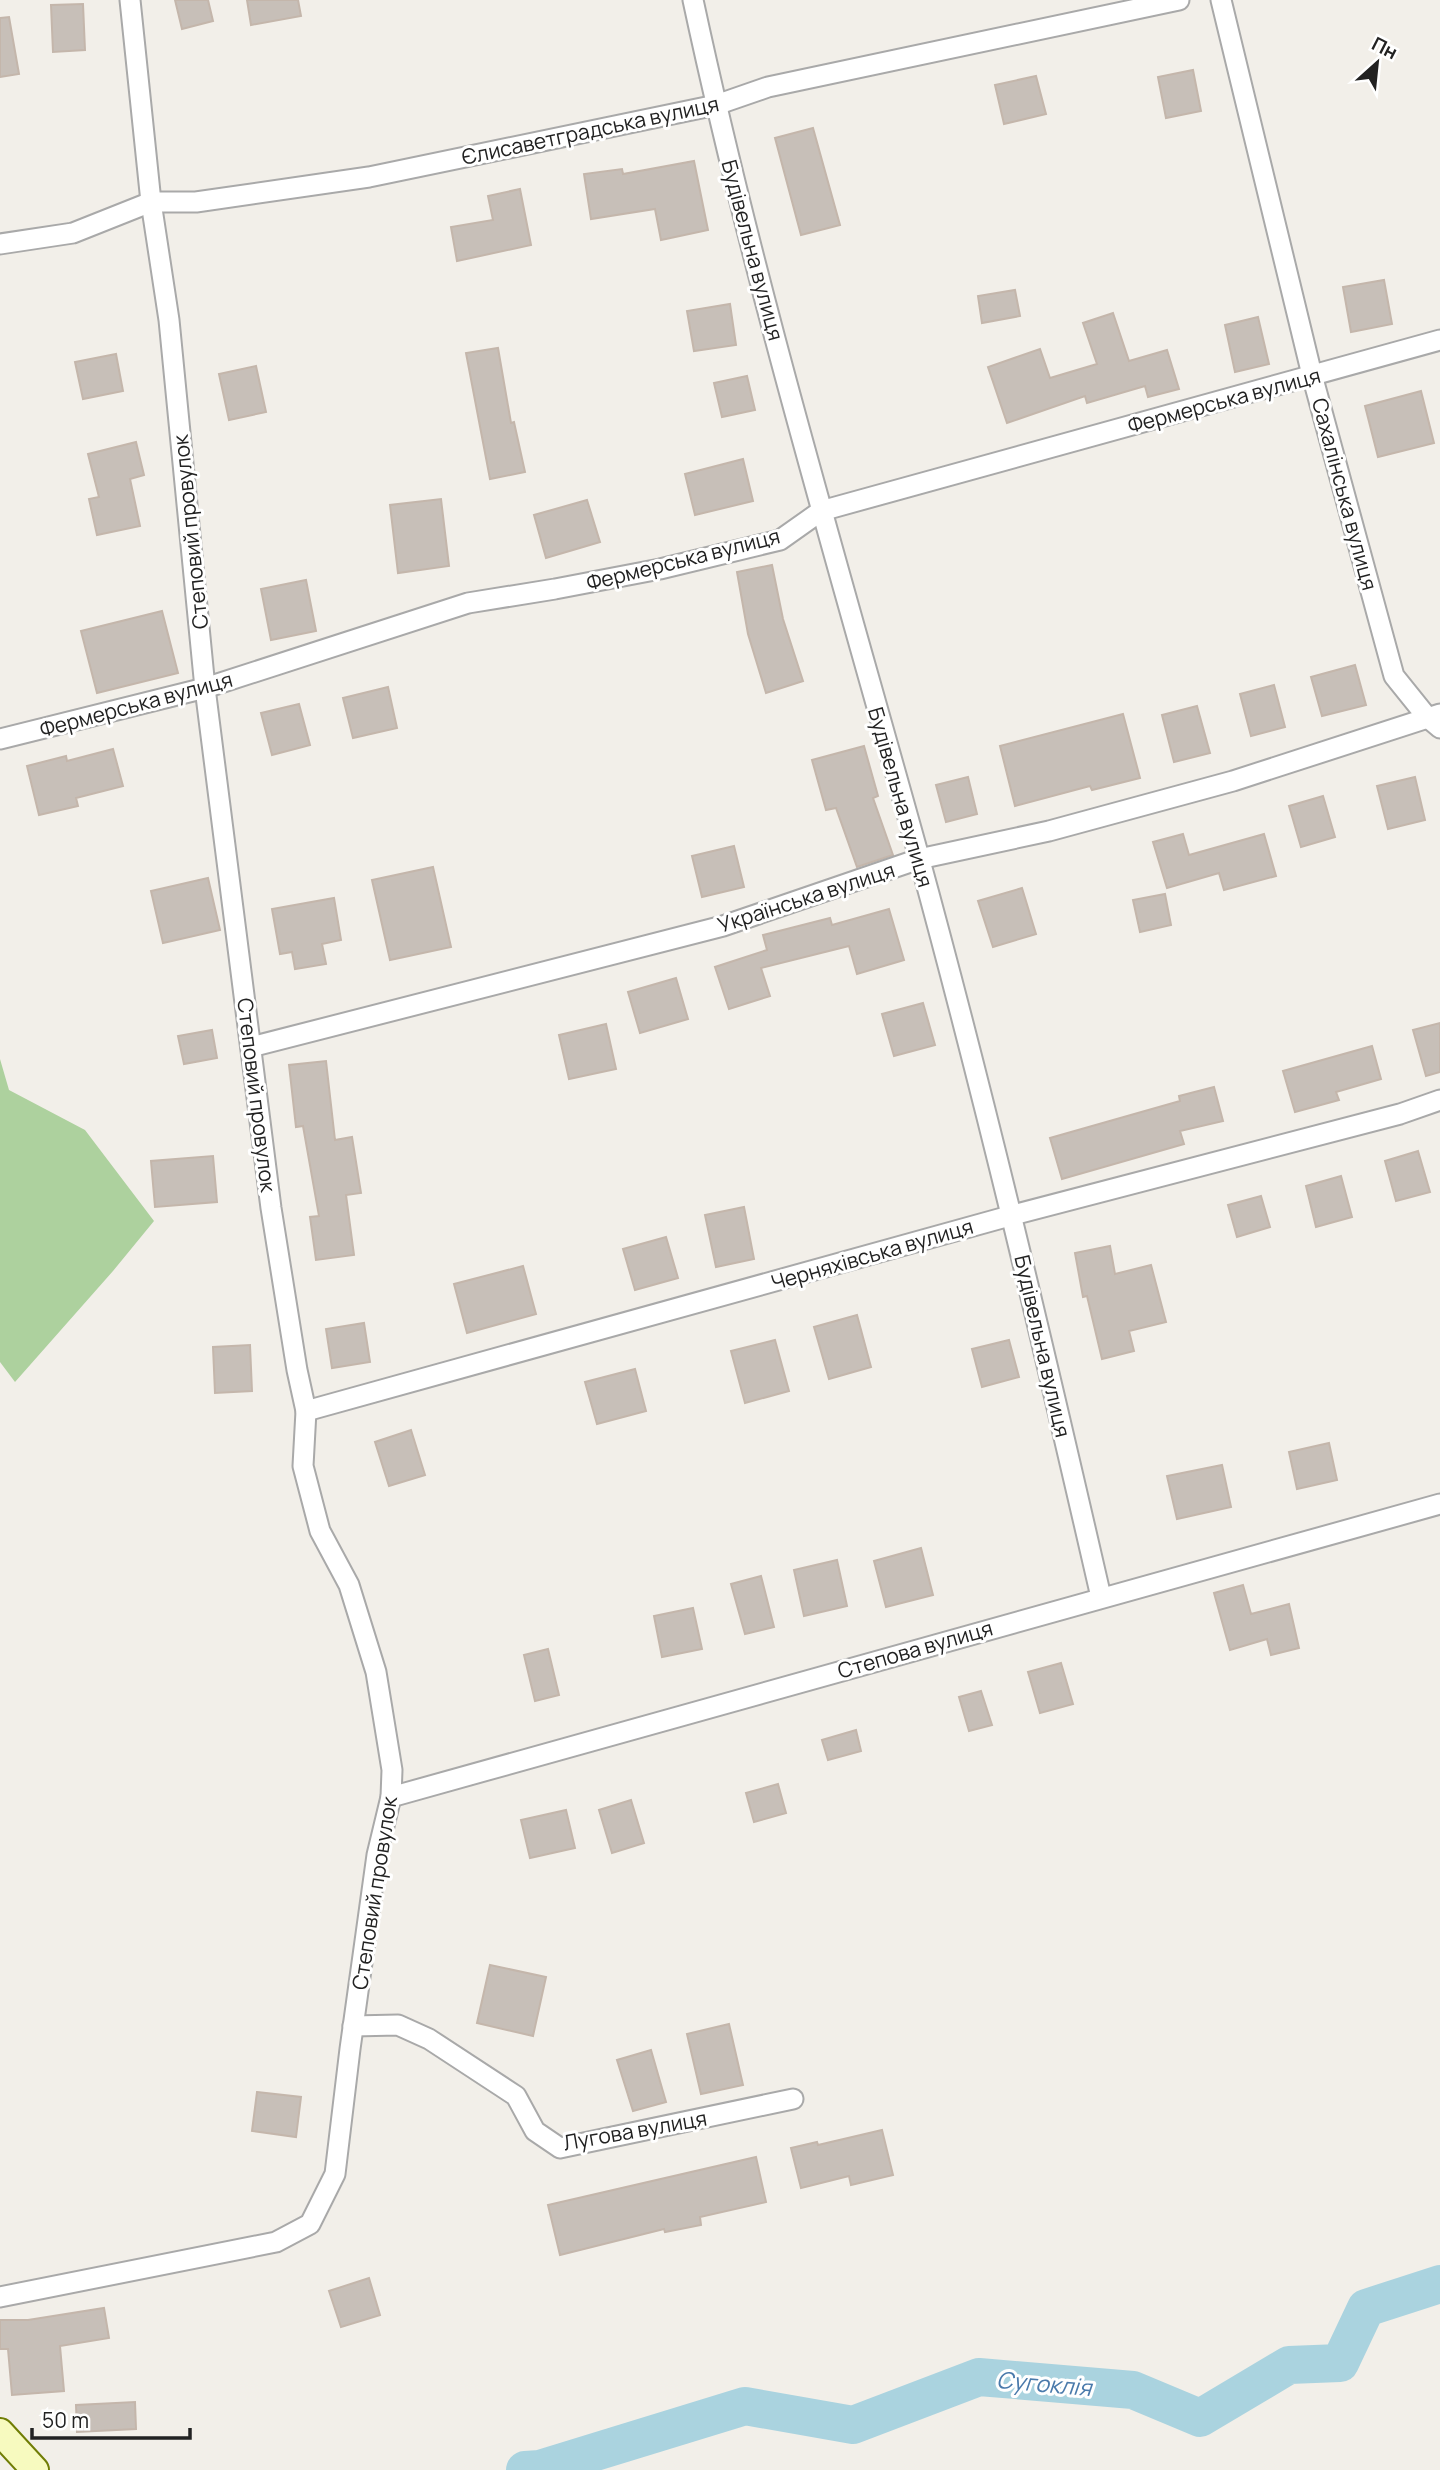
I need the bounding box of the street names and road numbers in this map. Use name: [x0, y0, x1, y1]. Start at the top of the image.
street label: Єлисаветградська вулиця: [459, 89, 721, 171]
street label: Будівельна вулиця: [715, 156, 791, 344]
street label: Фермерська вулиця: [1125, 361, 1323, 439]
street label: Сахалінська вулиця: [1306, 395, 1384, 593]
street label: Степовий провулок: [166, 433, 214, 631]
street label: Фермерська вулиця: [583, 521, 783, 597]
street label: Фермерська вулиця: [37, 665, 235, 743]
street label: Будівельна вулиця: [862, 704, 940, 890]
street label: Українська вулиця: [714, 855, 898, 939]
street label: Степовий провулок: [231, 996, 283, 1194]
street label: Черняхівська вулиця: [768, 1212, 976, 1296]
street label: Будівельна вулиця: [1008, 1252, 1078, 1440]
street label: Степова вулиця: [834, 1613, 996, 1685]
street label: Степовий провулок: [345, 1794, 403, 1992]
street label: Лугова вулиця: [561, 2104, 709, 2156]

